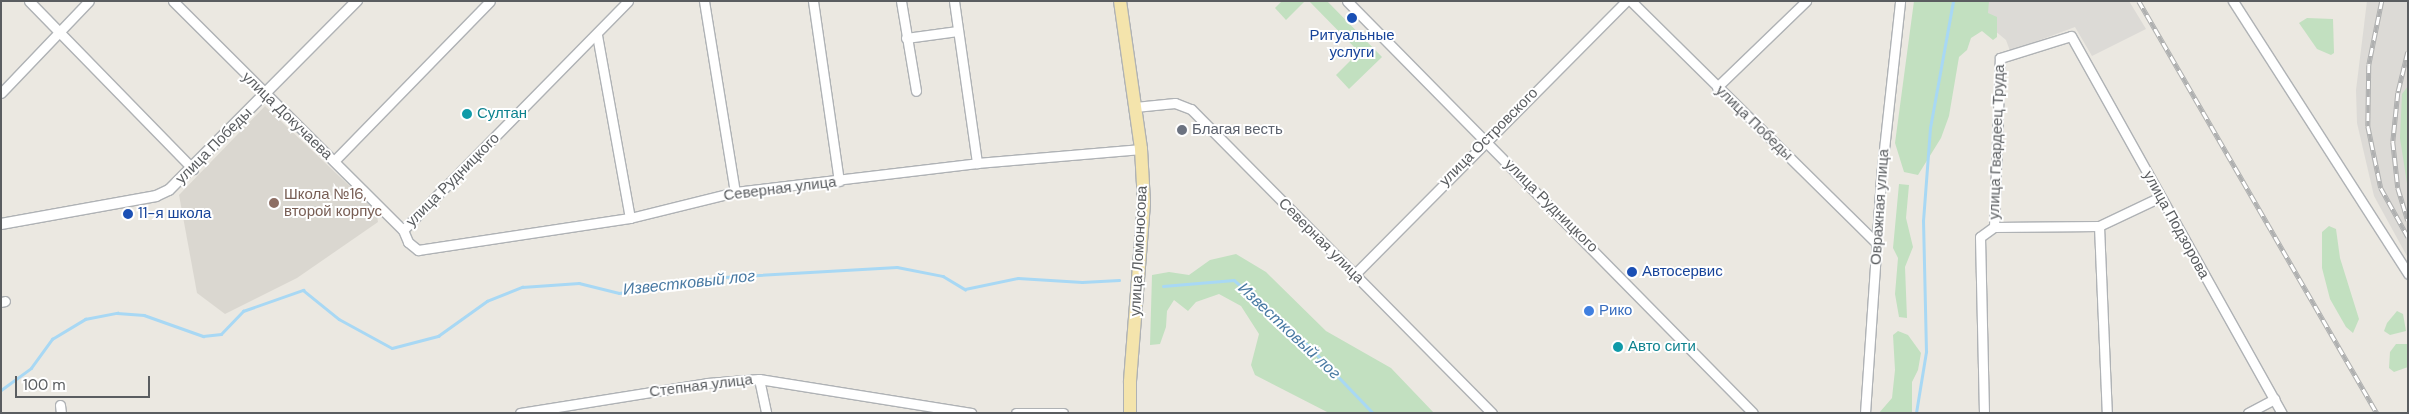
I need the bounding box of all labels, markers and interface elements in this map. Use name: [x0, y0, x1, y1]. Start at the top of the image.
marker: Ритуальные услуги: [1346, 12, 1358, 24]
place label: Ритуальные услуги: [1309, 26, 1395, 61]
street label: улица Гвардеец Труда: [1985, 64, 2009, 220]
street label: улица Докучаева: [238, 68, 336, 164]
street label: улица Победы: [1712, 82, 1796, 164]
street label: улица Островского: [1436, 84, 1542, 190]
street label: улица Победы: [172, 104, 256, 188]
place label: Султан: [477, 105, 527, 123]
marker: Султан: [461, 108, 473, 120]
place label: Благая весть: [1192, 121, 1283, 139]
marker: Благая весть: [1176, 124, 1188, 136]
street label: улица Рудницкого: [403, 130, 503, 230]
street label: Овражная улица: [1867, 148, 1893, 266]
street label: улица Рудницкого: [1501, 156, 1601, 256]
street label: улица Подзорова: [2139, 168, 2213, 282]
street label: Северная улица: [723, 173, 837, 205]
place label: Школа №16, второй корпус: [284, 185, 382, 220]
street label: улица Ломоносова: [1127, 185, 1151, 317]
street label: Северная улица: [1274, 194, 1368, 288]
marker: Школа №16, второй корпус: [268, 197, 280, 209]
place label: 11-я школа: [138, 205, 211, 223]
marker: 11-я школа: [122, 208, 134, 220]
place label: Автосервис: [1642, 263, 1723, 281]
marker: Автосервис: [1626, 266, 1638, 278]
water label: Известковый лог: [622, 267, 756, 299]
water label: Известковый лог: [1234, 279, 1344, 383]
place label: Рико: [1599, 302, 1632, 320]
marker: Рико: [1583, 305, 1595, 317]
place label: Авто сити: [1628, 338, 1696, 356]
marker: Авто сити: [1612, 341, 1624, 353]
scale bar: [18, 366, 152, 398]
street label: Степная улица: [648, 371, 754, 401]
text: 100 m: [23, 375, 66, 395]

